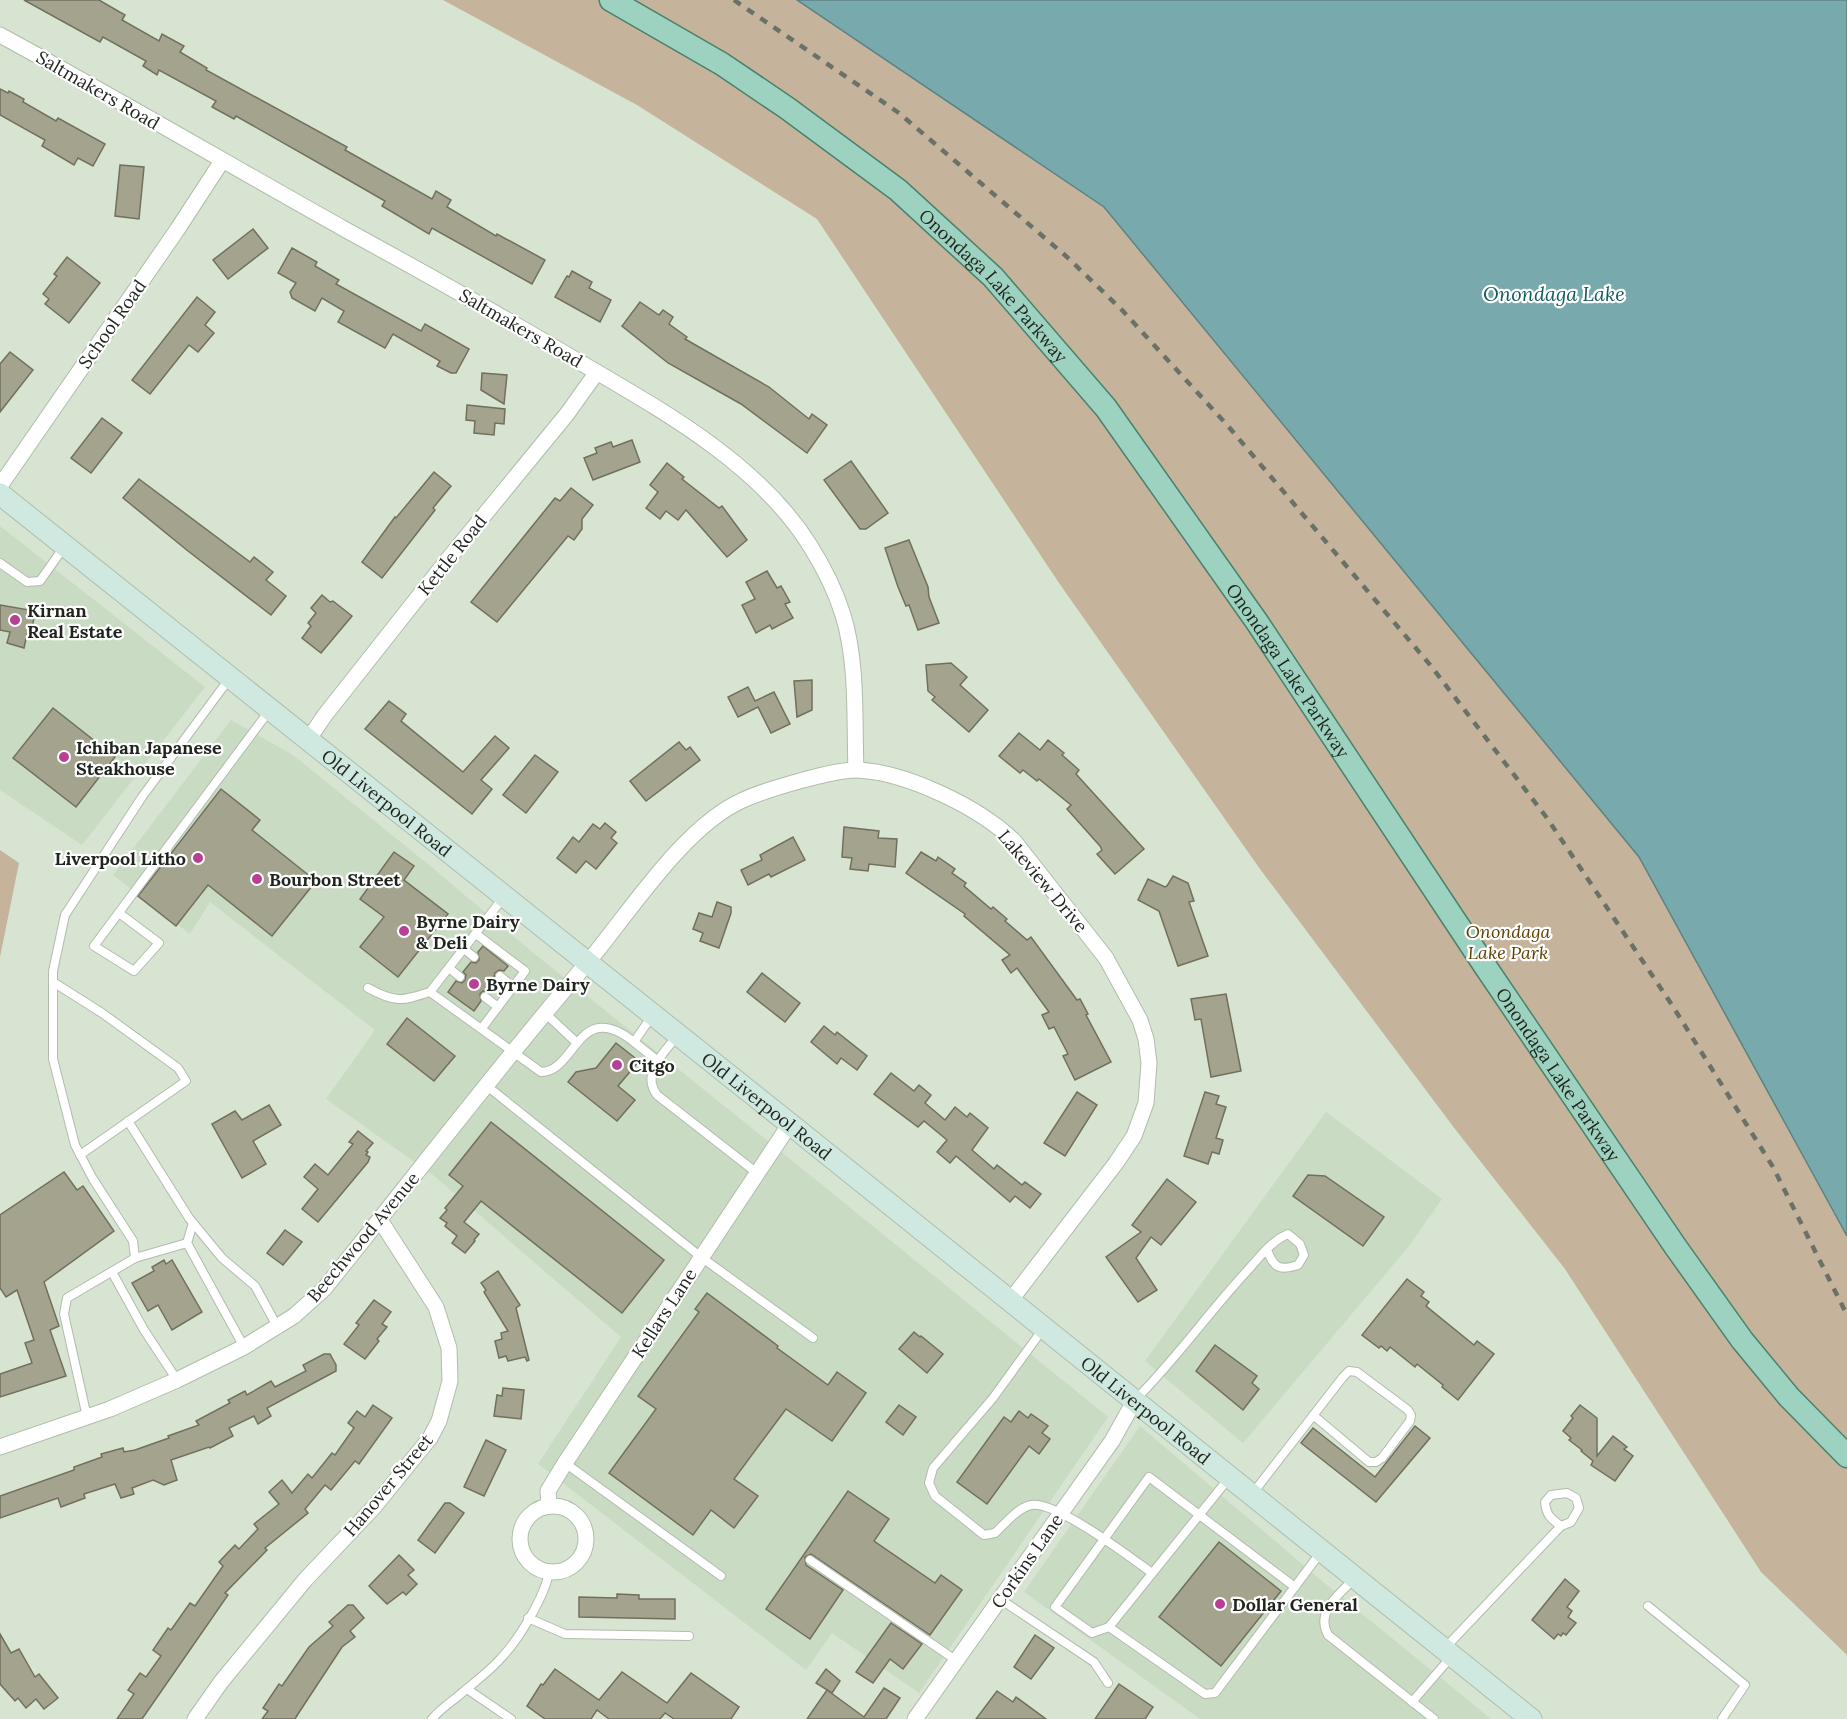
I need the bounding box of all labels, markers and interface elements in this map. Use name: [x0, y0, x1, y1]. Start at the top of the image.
street label: Saltmakers Road: [32, 45, 164, 135]
street label: Onondaga Lake Parkway: [914, 204, 1073, 368]
street label: School Road: [73, 275, 151, 373]
water label: Onondaga Lake: [1483, 281, 1625, 306]
street label: Saltmakers Road: [455, 283, 587, 373]
street label: Kettle Road: [413, 510, 492, 600]
street label: Onondaga Lake Parkway: [1222, 579, 1355, 762]
place label: Kirnan Real Estate: [27, 599, 123, 643]
marker: Kirnan Real Estate: [8, 613, 22, 627]
place label: Ichiban Japanese Steakhouse: [76, 736, 222, 780]
street label: Old Liverpool Road: [317, 744, 457, 862]
marker: Ichiban Japanese Steakhouse: [57, 750, 71, 764]
street label: Lakeview Drive: [993, 825, 1093, 937]
place label: Liverpool Litho: [55, 847, 186, 870]
marker: Liverpool Litho: [191, 851, 205, 865]
place label: Bourbon Street: [269, 868, 401, 891]
marker: Bourbon Street: [250, 872, 264, 886]
place label: Byrne Dairy & Deli: [416, 910, 520, 954]
park label: Onondaga Lake Park: [1466, 920, 1551, 964]
marker: Byrne Dairy & Deli: [397, 924, 411, 938]
place label: Byrne Dairy: [486, 973, 590, 996]
marker: Byrne Dairy: [467, 977, 481, 991]
street label: Onondaga Lake Parkway: [1491, 983, 1626, 1166]
street label: Old Liverpool Road: [697, 1047, 837, 1165]
place label: Citgo: [629, 1054, 675, 1077]
marker: Citgo: [610, 1058, 624, 1072]
street label: Beechwood Avenue: [302, 1167, 424, 1307]
street label: Kellars Lane: [626, 1264, 702, 1362]
street label: Old Liverpool Road: [1076, 1351, 1216, 1469]
street label: Hanover Street: [338, 1429, 438, 1541]
street label: Corkins Lane: [986, 1509, 1068, 1613]
place label: Dollar General: [1232, 1593, 1358, 1616]
marker: Dollar General: [1213, 1597, 1227, 1611]

